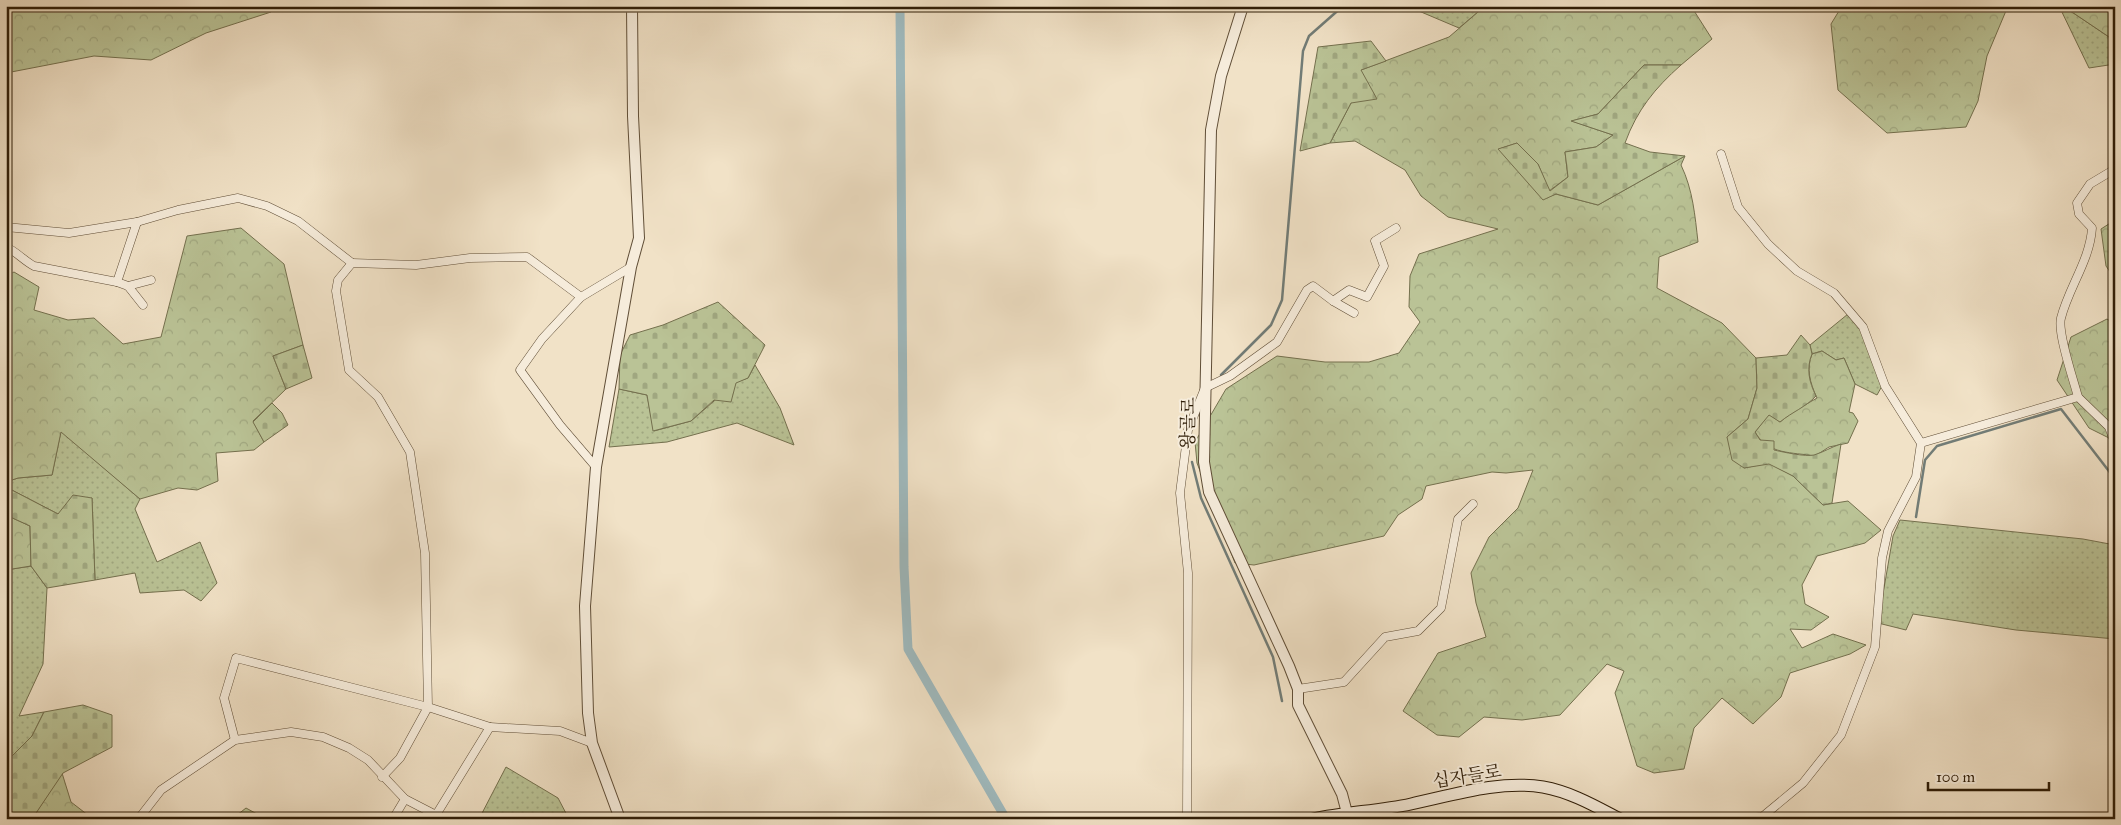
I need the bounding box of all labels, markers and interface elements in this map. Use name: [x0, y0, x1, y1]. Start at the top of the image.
street label: 왕골로: [1177, 397, 1199, 449]
street label: 십자들로: [1431, 760, 1503, 792]
scale bar: [1928, 760, 2050, 792]
text: 100 m: [1936, 768, 1976, 786]

